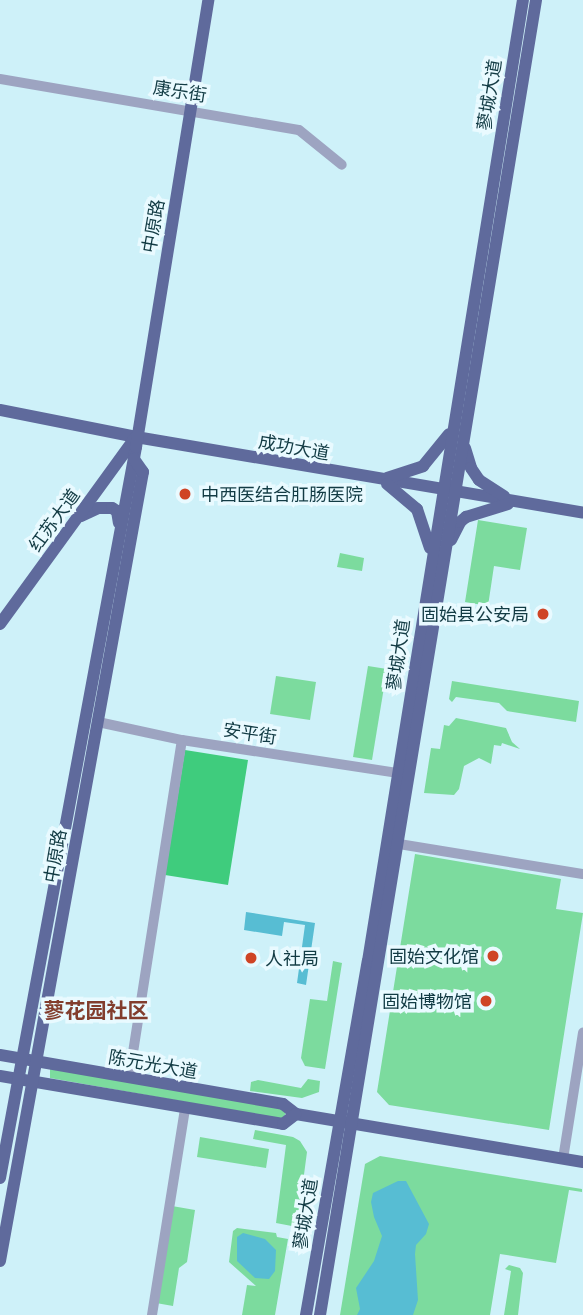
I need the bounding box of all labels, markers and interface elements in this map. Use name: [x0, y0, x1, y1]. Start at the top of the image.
street label: 蓼城大道: [473, 58, 505, 132]
street label: 康乐街: [152, 76, 208, 106]
street label: 中原路: [138, 198, 168, 254]
street label: 成功大道: [257, 430, 331, 464]
place label: 中西医结合肛肠医院: [201, 483, 363, 505]
marker: 中西医结合肛肠医院: [175, 484, 195, 504]
street label: 红苏大道: [24, 485, 84, 555]
place label: 固始县公安局: [421, 603, 529, 625]
marker: 固始县公安局: [535, 606, 551, 622]
street label: 蓼城大道: [382, 618, 414, 692]
street label: 安平街: [222, 718, 278, 748]
street label: 中原路: [40, 828, 70, 884]
place label: 固始文化馆: [389, 945, 479, 967]
place label: 人社局: [265, 947, 319, 969]
marker: 固始文化馆: [485, 948, 501, 964]
marker: 人社局: [243, 950, 259, 966]
place label: 固始博物馆: [382, 990, 472, 1012]
marker: 固始博物馆: [478, 993, 494, 1009]
district label: 蓼花园社区: [44, 997, 148, 1023]
street label: 陈元光大道: [107, 1046, 199, 1082]
street label: 蓼城大道: [289, 1177, 321, 1251]

